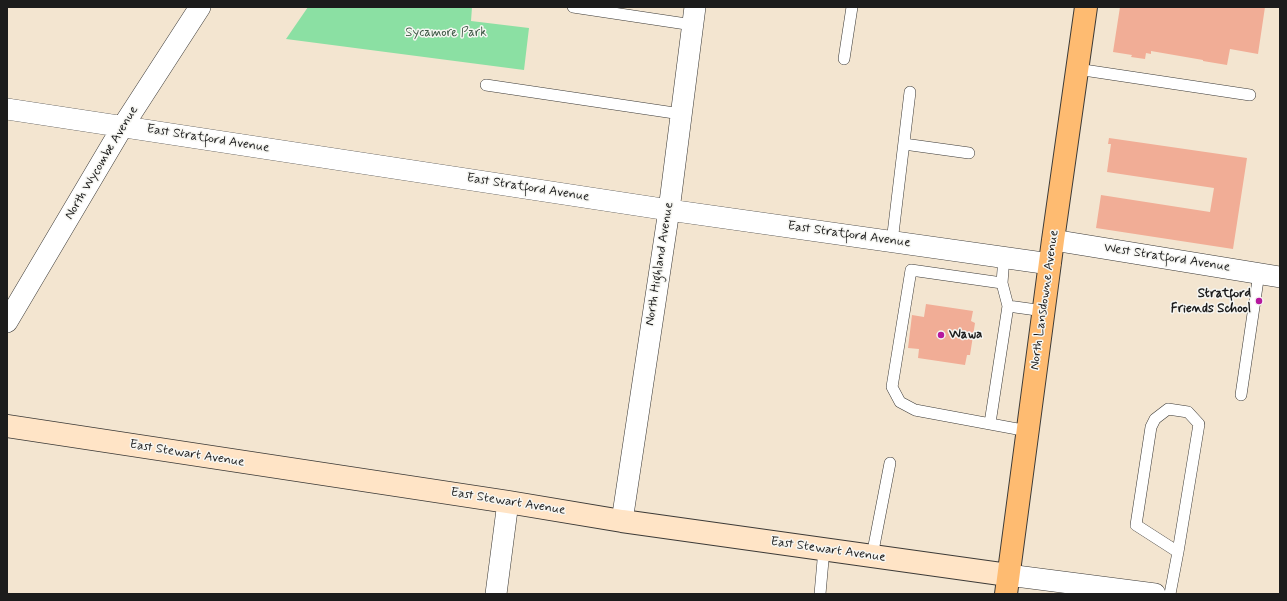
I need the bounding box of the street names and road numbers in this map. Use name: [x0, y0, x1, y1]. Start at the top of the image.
street label: North Wycombe Avenue: [62, 103, 142, 223]
street label: East Stratford Avenue: [146, 122, 270, 156]
street label: East Stratford Avenue: [466, 171, 590, 205]
street label: North Highland Avenue: [643, 201, 677, 327]
street label: East Stratford Avenue: [787, 219, 911, 251]
street label: North Lansdowne Avenue: [1027, 229, 1063, 371]
street label: West Stratford Avenue: [1103, 240, 1231, 276]
street label: East Stewart Avenue: [128, 437, 246, 471]
street label: East Stewart Avenue: [449, 485, 567, 519]
street label: East Stewart Avenue: [769, 534, 887, 566]

